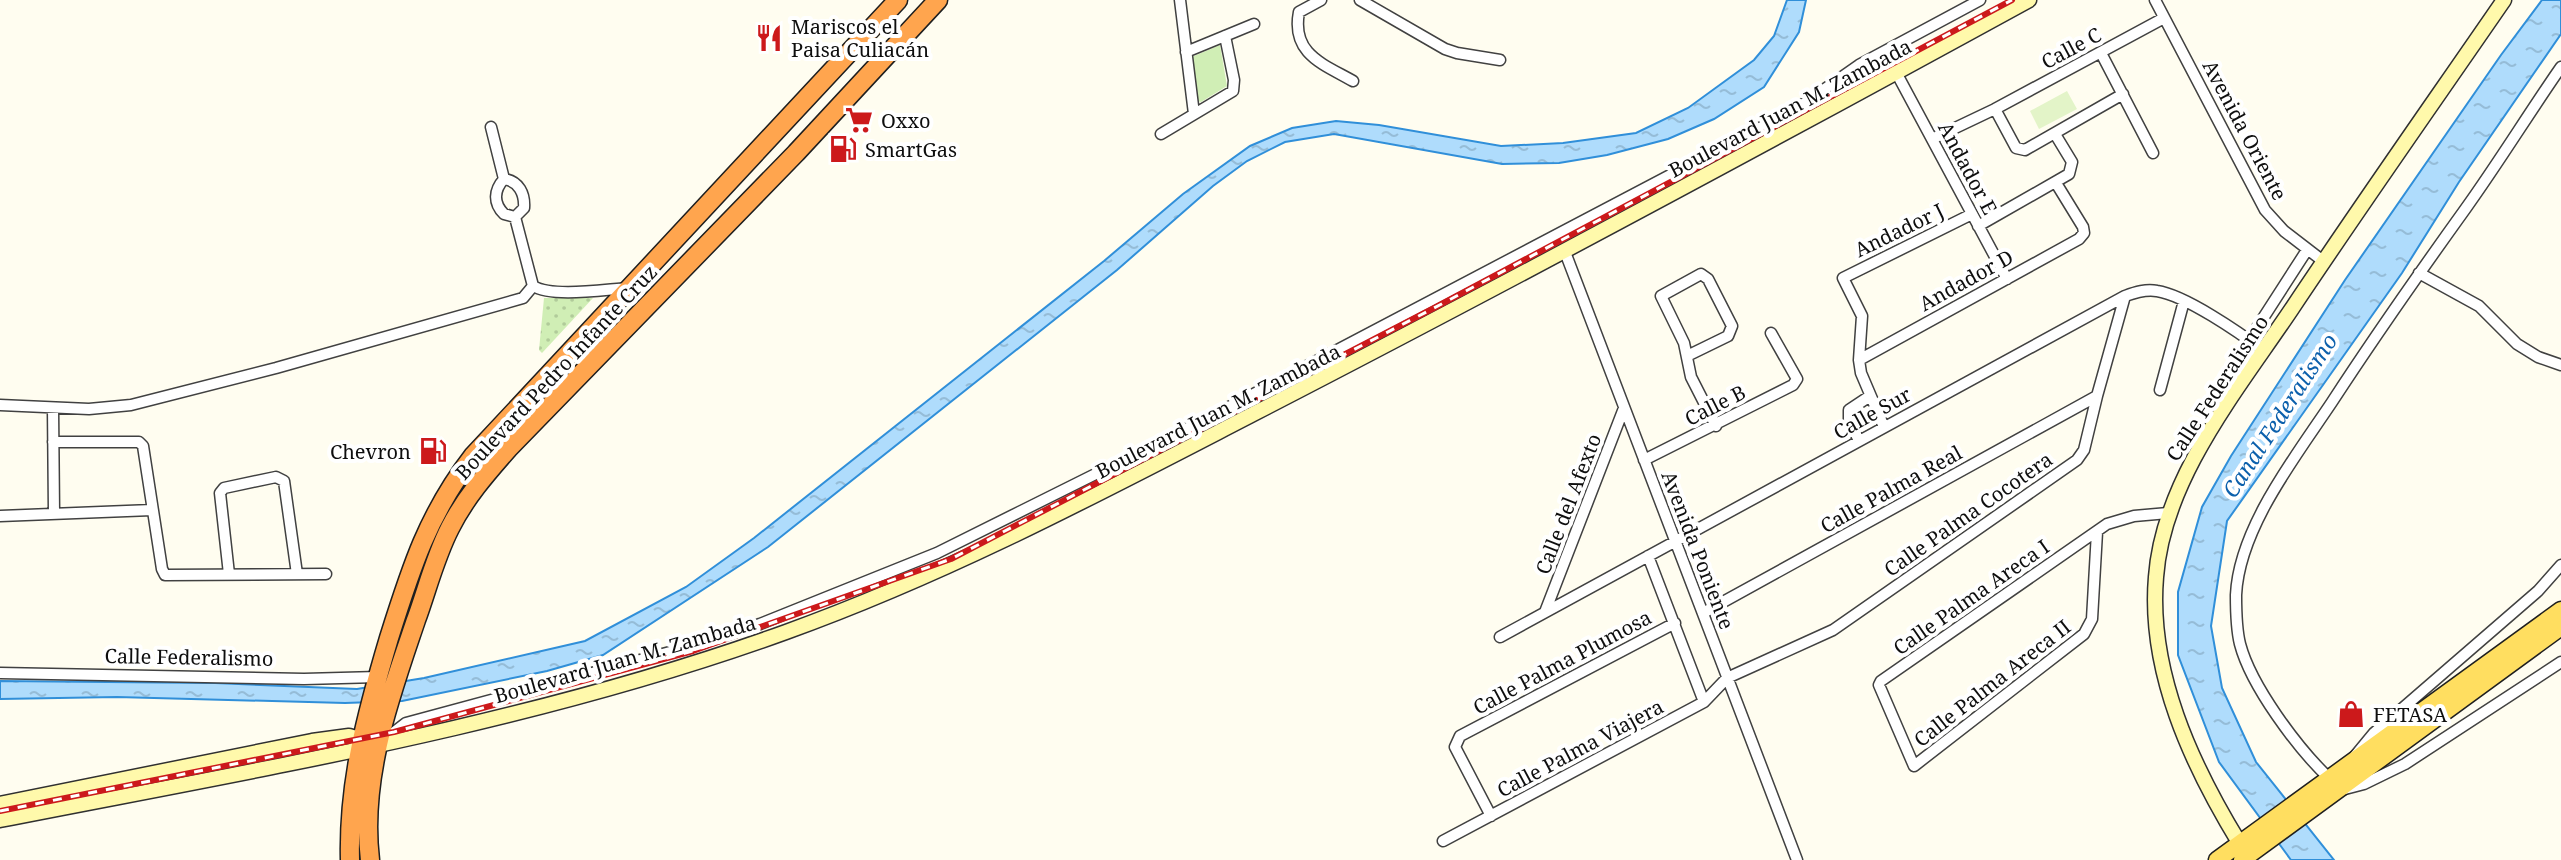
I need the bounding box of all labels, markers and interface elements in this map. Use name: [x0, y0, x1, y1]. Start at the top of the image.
place label: Mariscos el Paisa Culiacán: [791, 13, 929, 63]
street label: Calle C: [2036, 21, 2106, 75]
restaurant icon: Mariscos el Paisa Culiacán: [754, 23, 784, 53]
street label: Boulevard Juan M. Zambada: [1664, 32, 1916, 184]
street label: Avenida Oriente: [2197, 55, 2293, 205]
supermarket icon: Oxxo: [844, 105, 874, 135]
place label: Oxxo: [881, 107, 931, 134]
street label: Andador E: [1932, 117, 2004, 219]
fuel station icon: SmartGas: [828, 134, 858, 164]
place label: SmartGas: [865, 136, 957, 163]
street label: Andador J: [1850, 197, 1948, 263]
street label: Andador D: [1914, 243, 2018, 317]
street label: Boulevard Pedro Infante Cruz: [449, 259, 663, 485]
street label: Calle Federalismo: [2160, 310, 2274, 466]
water label: Canal Federalismo: [2215, 327, 2343, 503]
street label: Boulevard Juan M. Zambada: [1091, 337, 1345, 485]
street label: Calle B: [1680, 378, 1750, 432]
street label: Calle Sur: [1828, 380, 1916, 445]
street label: Calle del Afexto: [1529, 430, 1607, 578]
fuel station icon: Chevron: [418, 436, 448, 466]
place label: Chevron: [330, 438, 411, 465]
street label: Calle Palma Real: [1815, 439, 1967, 539]
street label: Calle Palma Cocotera: [1878, 446, 2058, 582]
street label: Avenida Poniente: [1655, 467, 1741, 633]
street label: Calle Palma Areca I: [1888, 533, 2054, 661]
street label: Calle Palma Plumosa: [1468, 603, 1656, 721]
street label: Boulevard Juan M. Zambada: [491, 609, 759, 709]
street label: Calle Palma Areca II: [1908, 613, 2076, 753]
street label: Calle Federalismo: [104, 642, 274, 672]
street label: Calle Palma Viajera: [1492, 693, 1668, 803]
shop icon: FETASA: [2336, 699, 2366, 729]
place label: FETASA: [2373, 701, 2448, 728]

